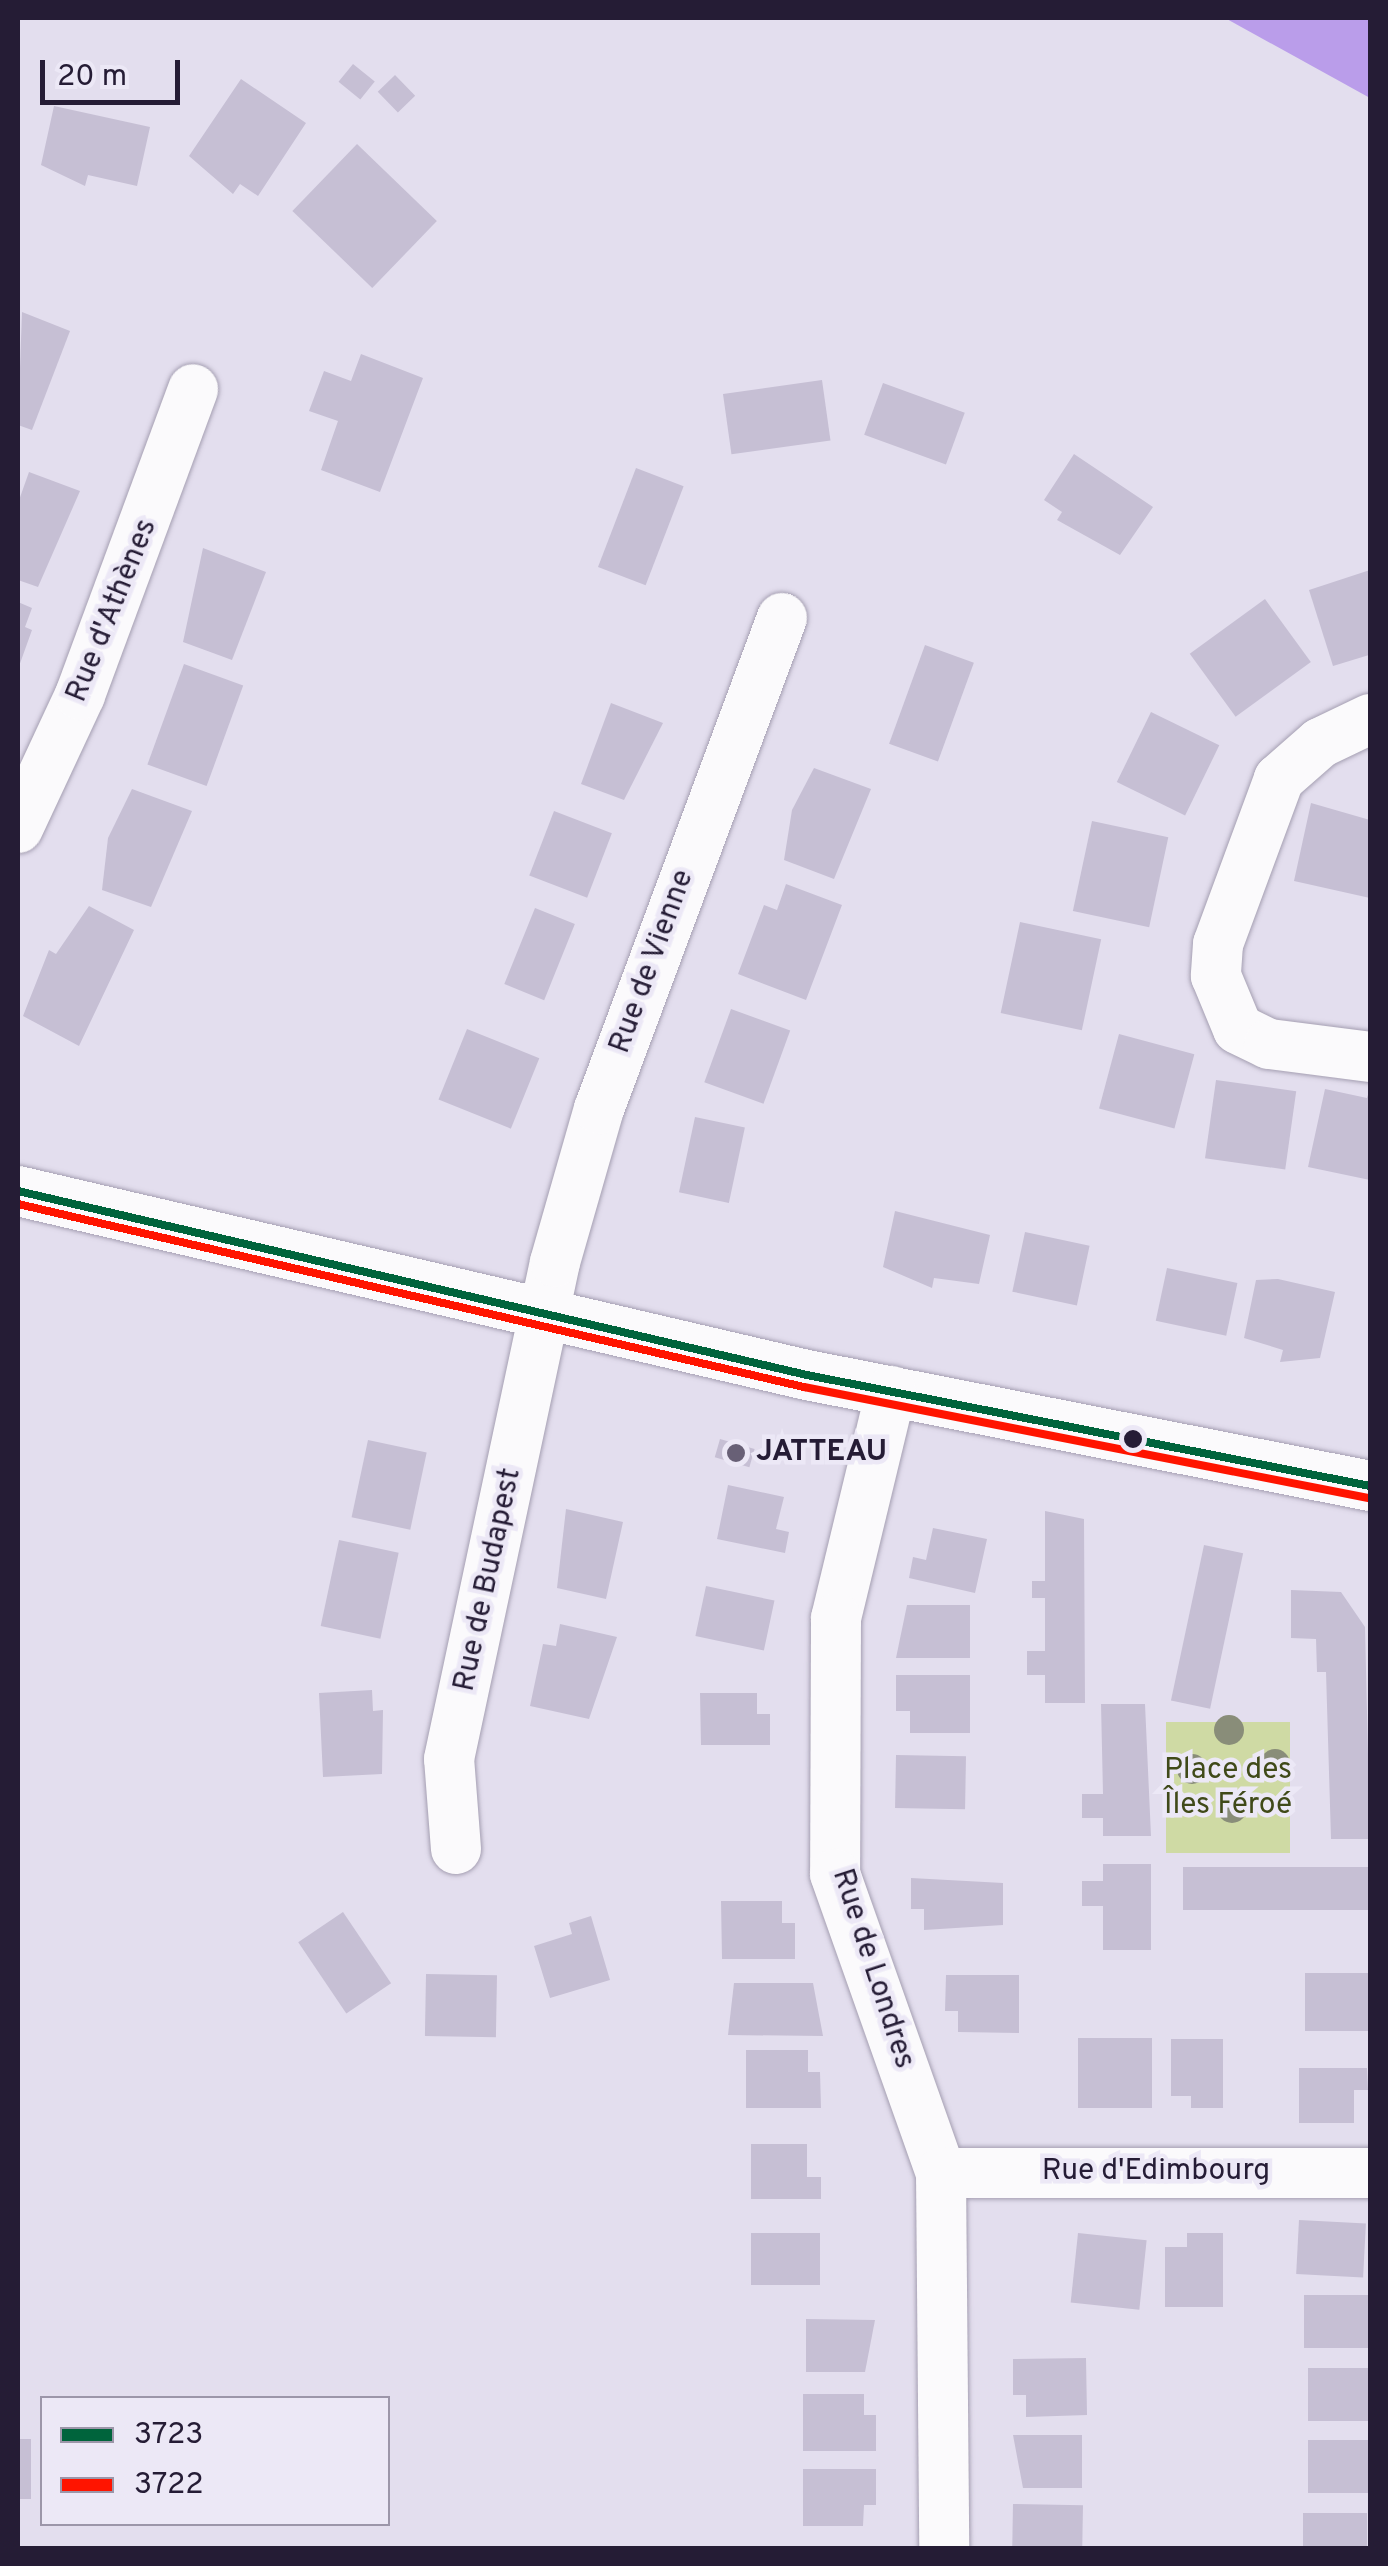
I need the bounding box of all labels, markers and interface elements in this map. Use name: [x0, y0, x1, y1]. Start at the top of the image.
scale bar: [45, 40, 185, 102]
text: 20 m: [57, 59, 127, 96]
street label: Rue d'Athènes: [60, 514, 166, 708]
street label: Rue de Vienne: [603, 865, 703, 1059]
unlabelled marker: [1123, 1429, 1143, 1449]
place label: JATTEAU: [756, 1435, 887, 1471]
marker: JATTEAU: [725, 1442, 747, 1464]
street label: Rue de Budapest: [448, 1465, 530, 1695]
park label: Place des Îles Féroé: [1164, 1753, 1292, 1824]
street label: Rue de Londres: [823, 1865, 921, 2073]
street label: Rue d'Edimbourg: [1042, 2154, 1270, 2190]
legend: [40, 2396, 390, 2526]
text: 3723: [134, 2417, 203, 2454]
text: 3722: [134, 2467, 204, 2504]

